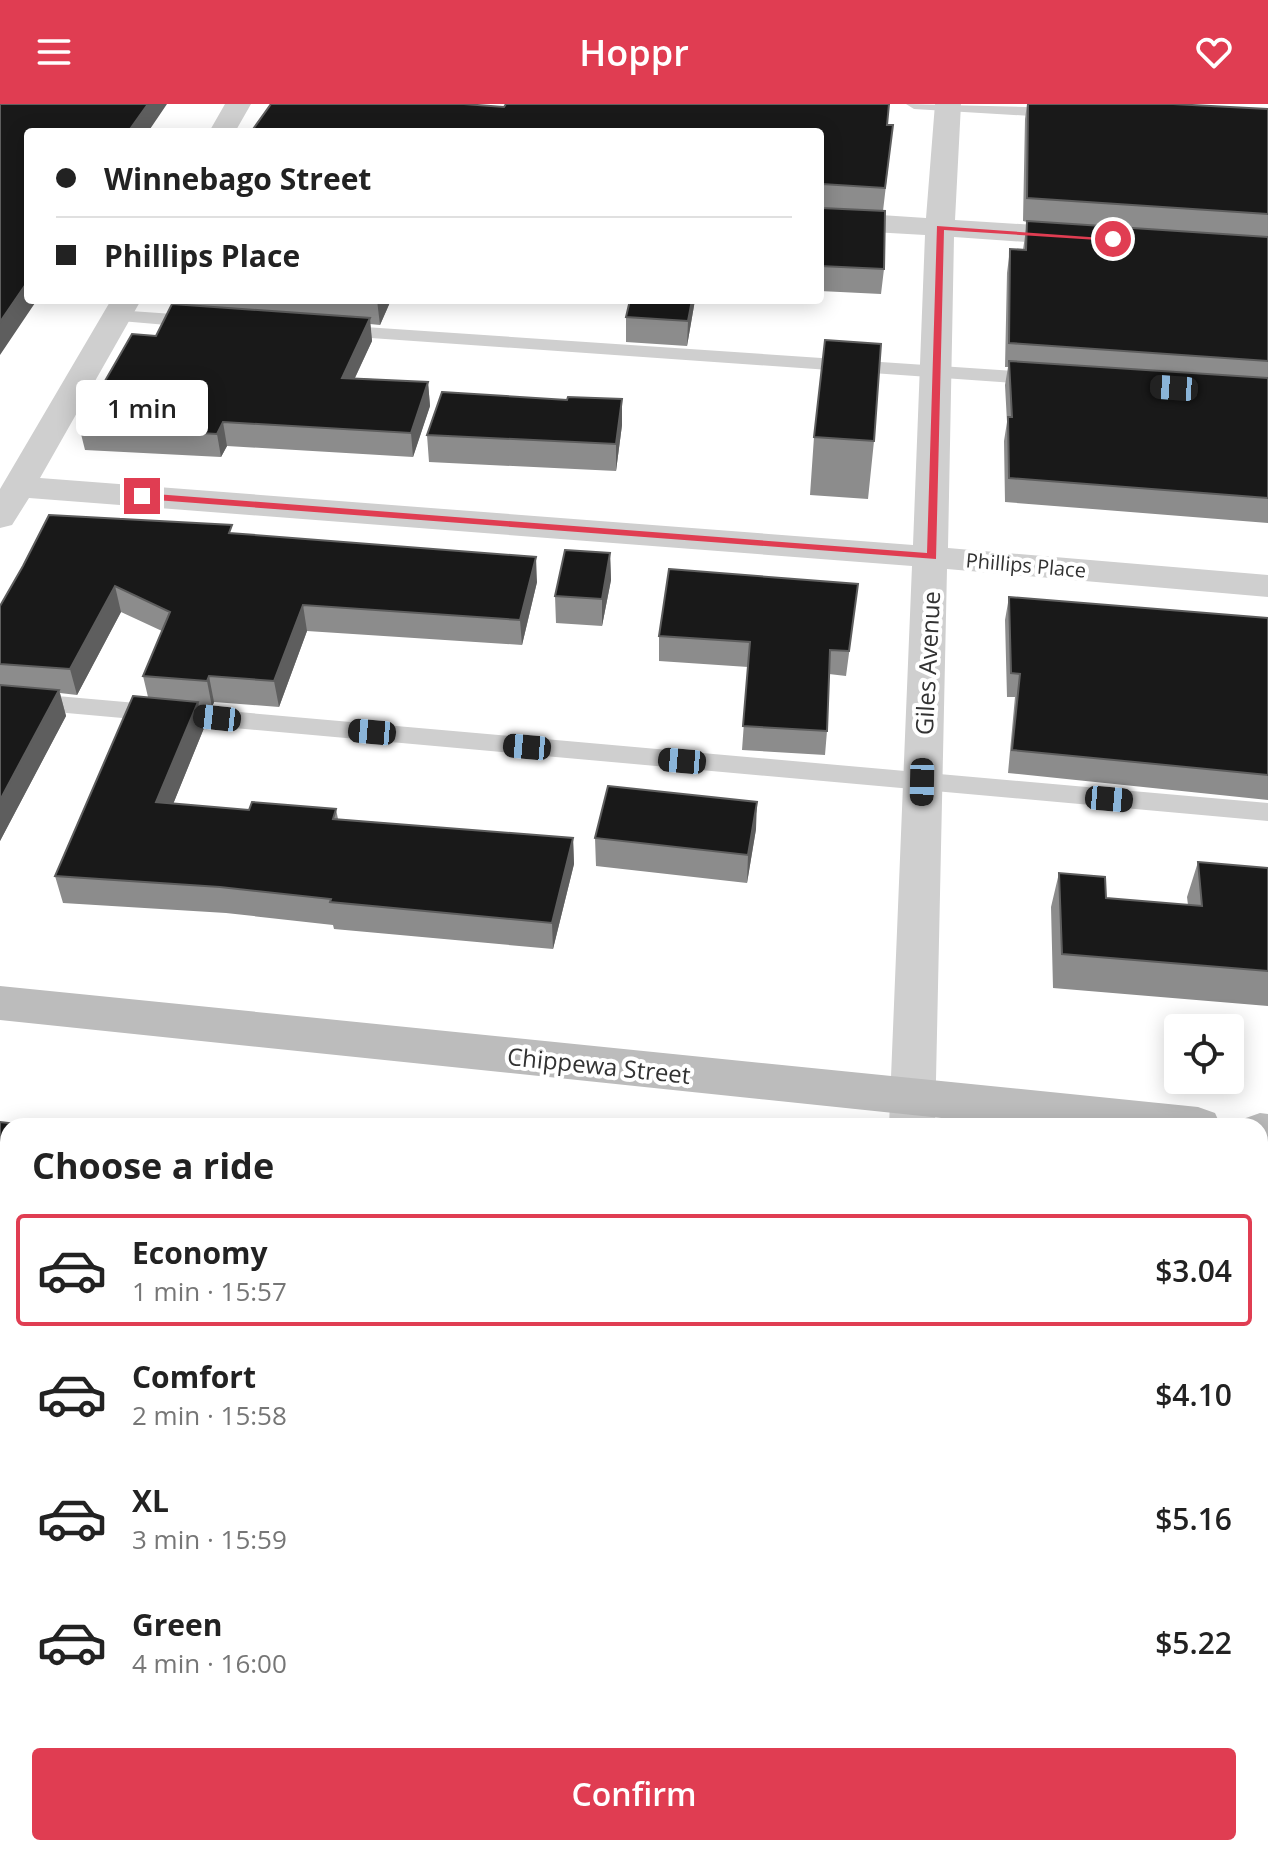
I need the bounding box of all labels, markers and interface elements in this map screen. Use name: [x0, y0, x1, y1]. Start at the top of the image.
text: Hoppr: [579, 28, 689, 77]
icon: menu: [32, 30, 76, 74]
icon: heart: [1192, 30, 1236, 74]
text: Winnebago Street: [104, 158, 371, 199]
route start: [1095, 221, 1131, 257]
text: Phillips Place: [104, 235, 300, 276]
car: [1149, 374, 1199, 402]
callout: 1 min: [76, 380, 208, 436]
text: 1 min: [107, 390, 177, 426]
route end: [124, 478, 160, 514]
street label: Phillips Place: [965, 546, 1087, 584]
street label: Giles Avenue: [907, 590, 947, 736]
car: [192, 704, 242, 732]
car: [347, 718, 397, 746]
car: [502, 733, 552, 761]
car: [657, 747, 707, 775]
car: [910, 758, 934, 806]
car: [1084, 785, 1134, 813]
map controls: [1164, 1014, 1244, 1094]
button: locate: [1164, 1014, 1244, 1094]
street label: Chippewa Street: [506, 1039, 692, 1091]
text: Choose a ride: [32, 1141, 274, 1190]
text: Economy: [132, 1232, 268, 1273]
icon: car: [36, 1234, 108, 1306]
text: $3.04: [1155, 1250, 1232, 1291]
text: 1 min · 15:57: [132, 1273, 287, 1309]
text: Comfort: [132, 1356, 256, 1397]
icon: car: [36, 1358, 108, 1430]
text: $4.10: [1155, 1374, 1232, 1415]
text: 2 min · 15:58: [132, 1397, 287, 1433]
text: XL: [132, 1480, 169, 1521]
icon: car: [36, 1482, 108, 1554]
text: $5.16: [1155, 1498, 1232, 1539]
text: 3 min · 15:59: [132, 1521, 287, 1557]
text: Green: [132, 1604, 223, 1645]
icon: car: [36, 1606, 108, 1678]
text: $5.22: [1155, 1622, 1232, 1663]
text: 4 min · 16:00: [132, 1645, 287, 1681]
button: Confirm: [32, 1748, 1236, 1840]

